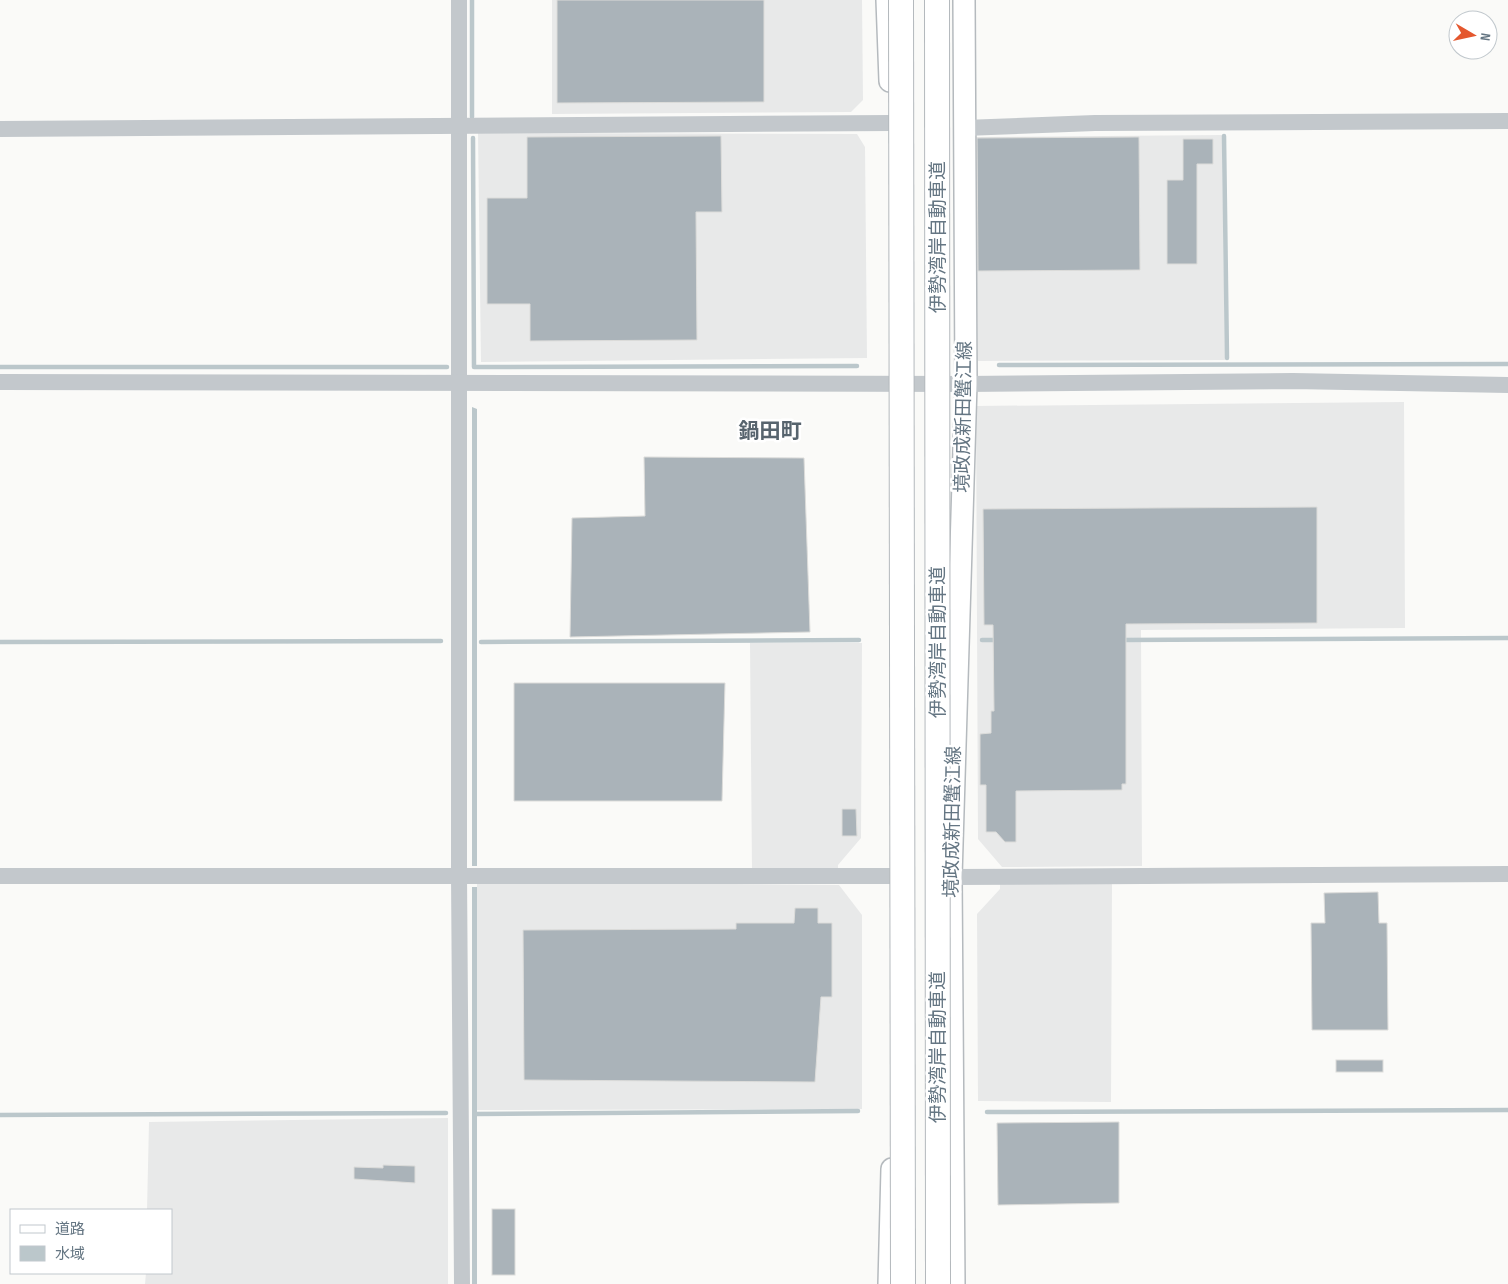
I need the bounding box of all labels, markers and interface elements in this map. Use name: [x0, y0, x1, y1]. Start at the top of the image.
north arrow: [1448, 10, 1498, 60]
text: N: [1476, 32, 1494, 42]
street label: 伊勢湾岸自動車道: [927, 161, 950, 313]
street label: 境政成新田蟹江線: [951, 341, 977, 493]
district label: 鍋田町: [739, 419, 802, 444]
street label: 伊勢湾岸自動車道: [927, 566, 950, 718]
street label: 境政成新田蟹江線: [940, 746, 966, 898]
street label: 伊勢湾岸自動車道: [927, 971, 950, 1123]
legend: [10, 1209, 172, 1274]
text: 道路: [55, 1220, 85, 1239]
text: 水域: [55, 1245, 85, 1264]

